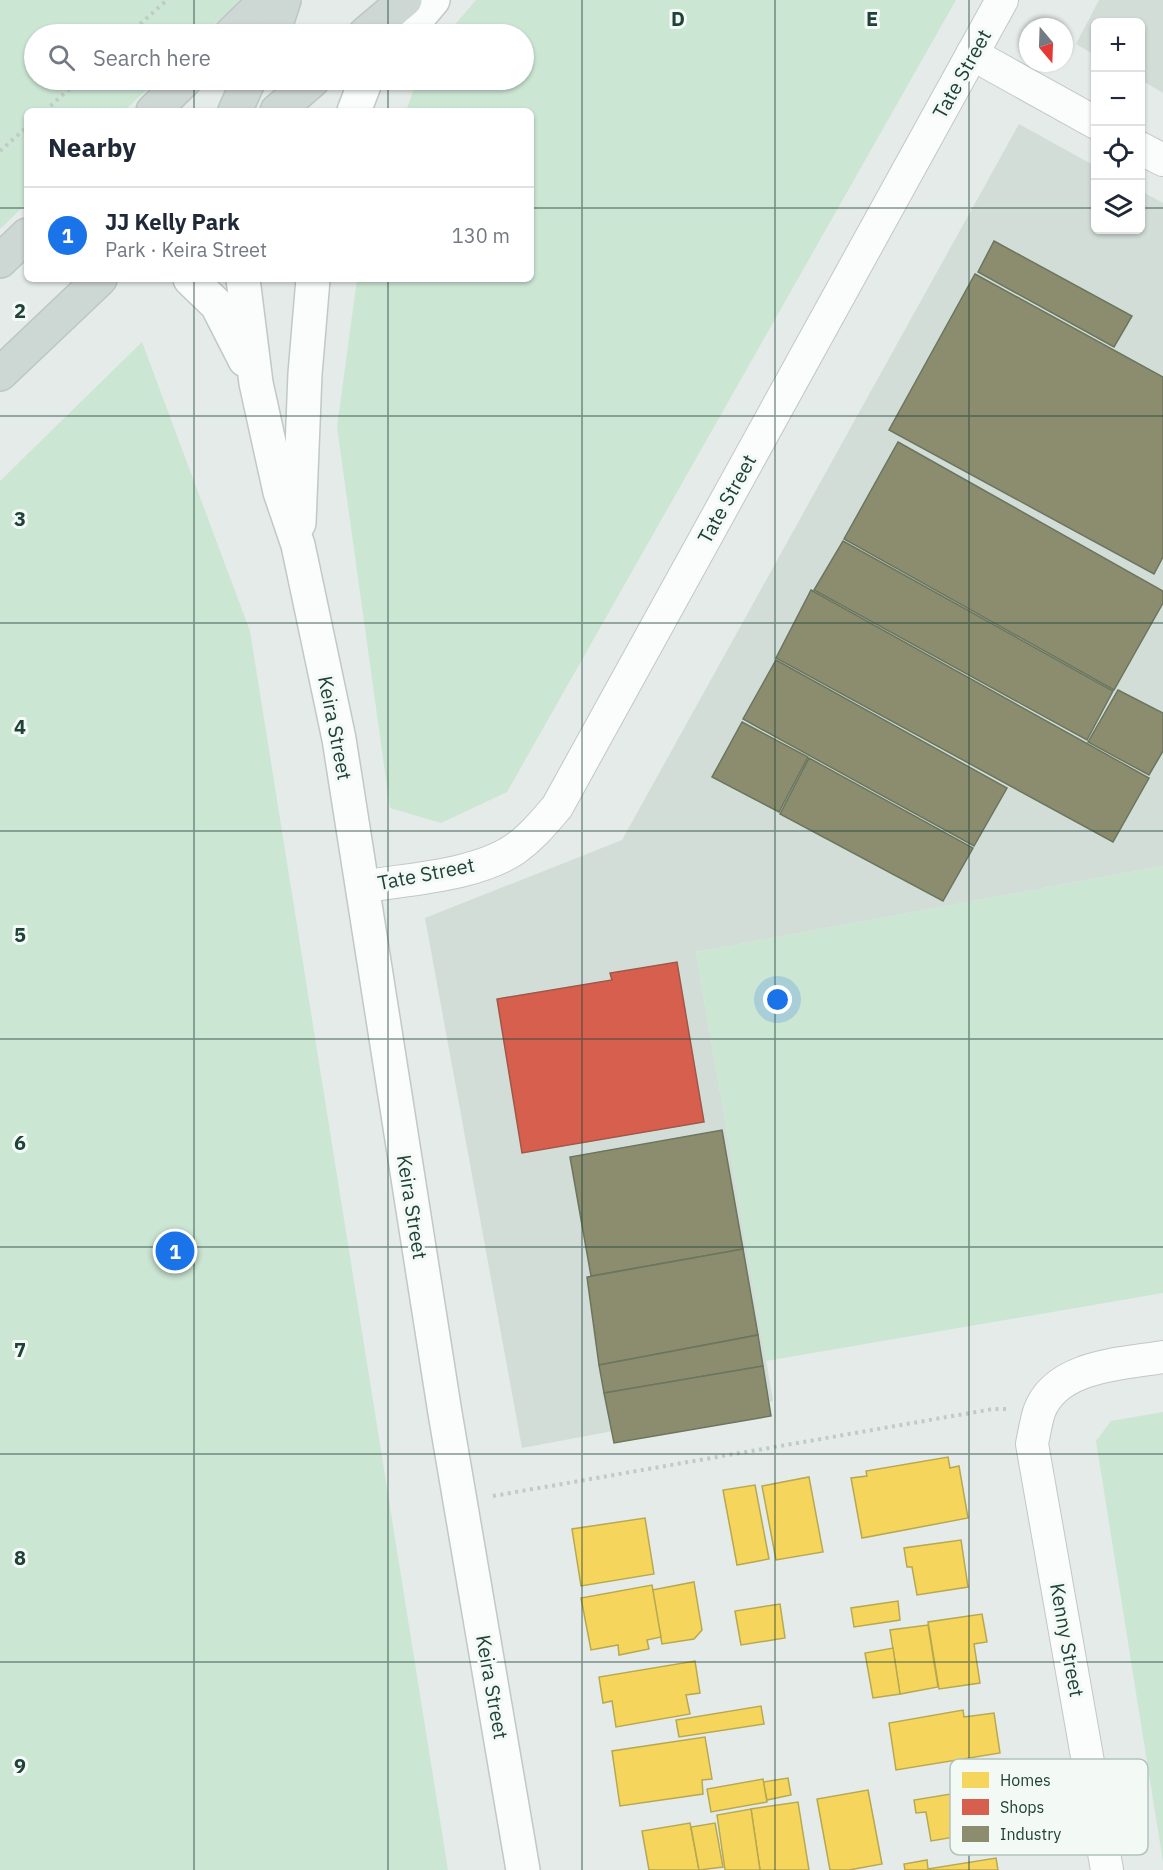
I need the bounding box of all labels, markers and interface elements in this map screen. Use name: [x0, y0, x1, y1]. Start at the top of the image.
text: D: [671, 5, 685, 32]
text: E: [866, 5, 878, 32]
north arrow: [1019, 18, 1073, 72]
map controls: [1091, 18, 1145, 234]
button: +: [1091, 18, 1145, 72]
search box: [24, 24, 534, 90]
street label: Tate Street: [926, 24, 997, 123]
icon: search: [45, 41, 78, 74]
text: Search here: [93, 43, 211, 72]
button: −: [1091, 72, 1145, 126]
button: locate: [1091, 126, 1145, 180]
text: Nearby: [48, 130, 136, 164]
button: layers: [1091, 180, 1145, 234]
text: JJ Kelly Park: [105, 207, 240, 236]
text: 1: [62, 222, 74, 249]
text: 130 m: [452, 222, 510, 249]
text: Park · Keira Street: [105, 236, 267, 263]
text: 2: [14, 297, 26, 324]
street label: Tate Street: [691, 449, 762, 548]
text: 3: [14, 505, 26, 532]
street label: Keira Street: [312, 673, 359, 782]
text: 4: [14, 713, 26, 740]
street label: Tate Street: [375, 851, 477, 896]
text: 5: [14, 921, 26, 948]
your location: [763, 985, 792, 1014]
text: 6: [14, 1129, 26, 1156]
street label: Keira Street: [391, 1153, 434, 1261]
pin: 1: [156, 1228, 195, 1274]
text: 7: [14, 1336, 26, 1363]
text: 8: [14, 1544, 26, 1571]
street label: Kenny Street: [1044, 1581, 1091, 1699]
street label: Keira Street: [470, 1633, 515, 1741]
text: 9: [14, 1752, 26, 1779]
legend: [950, 1759, 1148, 1855]
text: Homes: [1000, 1770, 1051, 1790]
text: Shops: [1000, 1797, 1044, 1817]
text: Industry: [1000, 1824, 1061, 1844]

